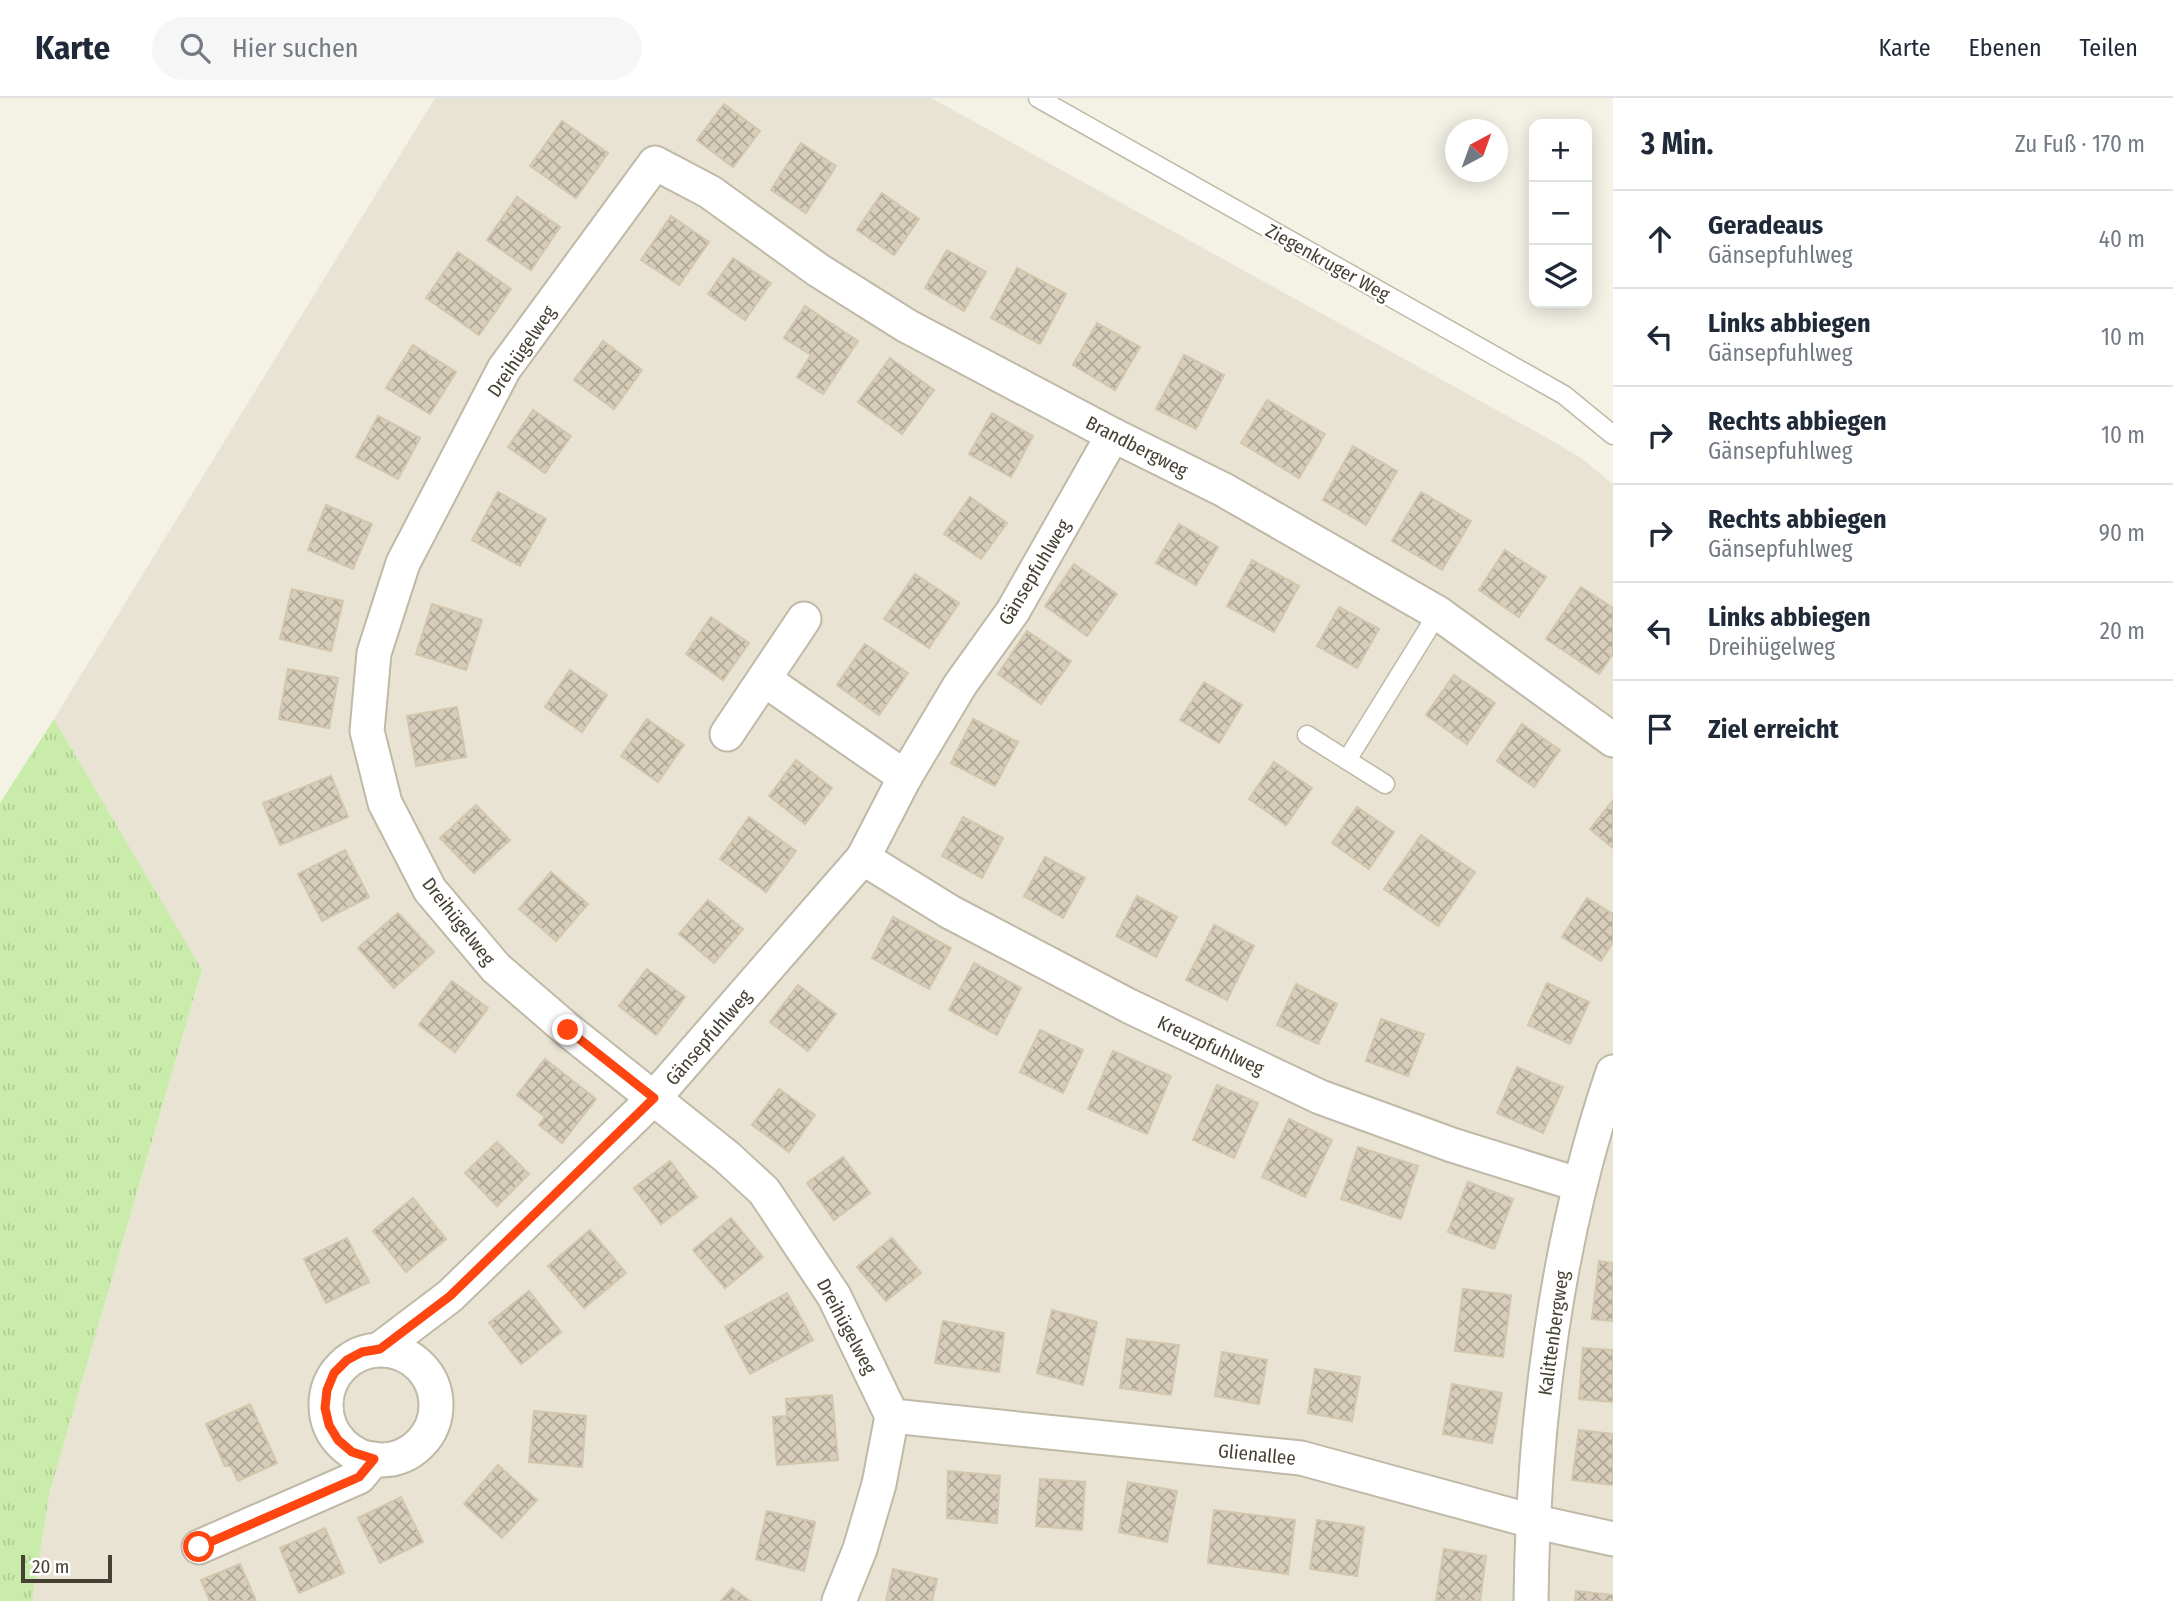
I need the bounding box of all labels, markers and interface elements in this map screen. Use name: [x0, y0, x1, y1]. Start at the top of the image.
search box: [152, 17, 642, 80]
text: Karte: [35, 28, 110, 68]
icon: search: [176, 29, 214, 67]
text: Hier suchen: [232, 33, 359, 64]
text: Karte: [1879, 34, 1931, 62]
text: Ebenen: [1969, 34, 2042, 62]
text: Teilen: [2080, 34, 2138, 62]
north arrow: [1445, 119, 1508, 182]
map controls: [1529, 119, 1592, 308]
button: +: [1529, 119, 1592, 182]
text: 3 Min.: [1641, 126, 1713, 162]
text: Zu Fuß · 170 m: [2015, 130, 2145, 158]
button: −: [1529, 182, 1592, 245]
text: Geradeaus: [1708, 210, 1823, 241]
street label: Ziegenkruger Weg: [1262, 219, 1394, 306]
icon: ahead: [1641, 220, 1679, 258]
text: 40 m: [2099, 225, 2145, 253]
text: Gänsepfuhlweg: [1708, 241, 1853, 269]
button: layers: [1529, 245, 1592, 308]
street label: Dreihügelweg: [483, 301, 560, 401]
text: Links abbiegen: [1708, 308, 1871, 339]
icon: left: [1641, 318, 1679, 356]
text: 10 m: [2101, 323, 2145, 351]
text: Gänsepfuhlweg: [1708, 339, 1853, 367]
text: Rechts abbiegen: [1708, 406, 1887, 437]
street label: Brandbergweg: [1082, 411, 1192, 482]
icon: right: [1641, 416, 1679, 454]
text: 10 m: [2101, 421, 2145, 449]
text: Gänsepfuhlweg: [1708, 437, 1853, 465]
text: Rechts abbiegen: [1708, 504, 1887, 535]
icon: right: [1641, 514, 1679, 552]
street label: Gänsepfuhlweg: [994, 515, 1075, 629]
text: 90 m: [2099, 519, 2145, 547]
text: Gänsepfuhlweg: [1708, 535, 1853, 563]
text: Links abbiegen: [1708, 602, 1871, 633]
icon: left: [1641, 612, 1679, 650]
text: 20 m: [2100, 617, 2145, 645]
text: Dreihügelweg: [1708, 633, 1835, 661]
icon: arrive: [1641, 710, 1679, 748]
text: Ziel erreicht: [1708, 714, 1839, 745]
street label: Dreihügelweg: [417, 873, 500, 970]
street label: Gänsepfuhlweg: [661, 985, 756, 1090]
street label: Kreuzpfuhlweg: [1154, 1011, 1268, 1080]
route end: [552, 1014, 583, 1045]
street label: Kalittenbergweg: [1533, 1269, 1574, 1397]
street label: Dreihügelweg: [812, 1274, 881, 1378]
street label: Glienallee: [1217, 1439, 1297, 1470]
route start: [183, 1531, 214, 1562]
scale bar: [21, 1552, 112, 1584]
text: 20 m: [32, 1555, 69, 1578]

